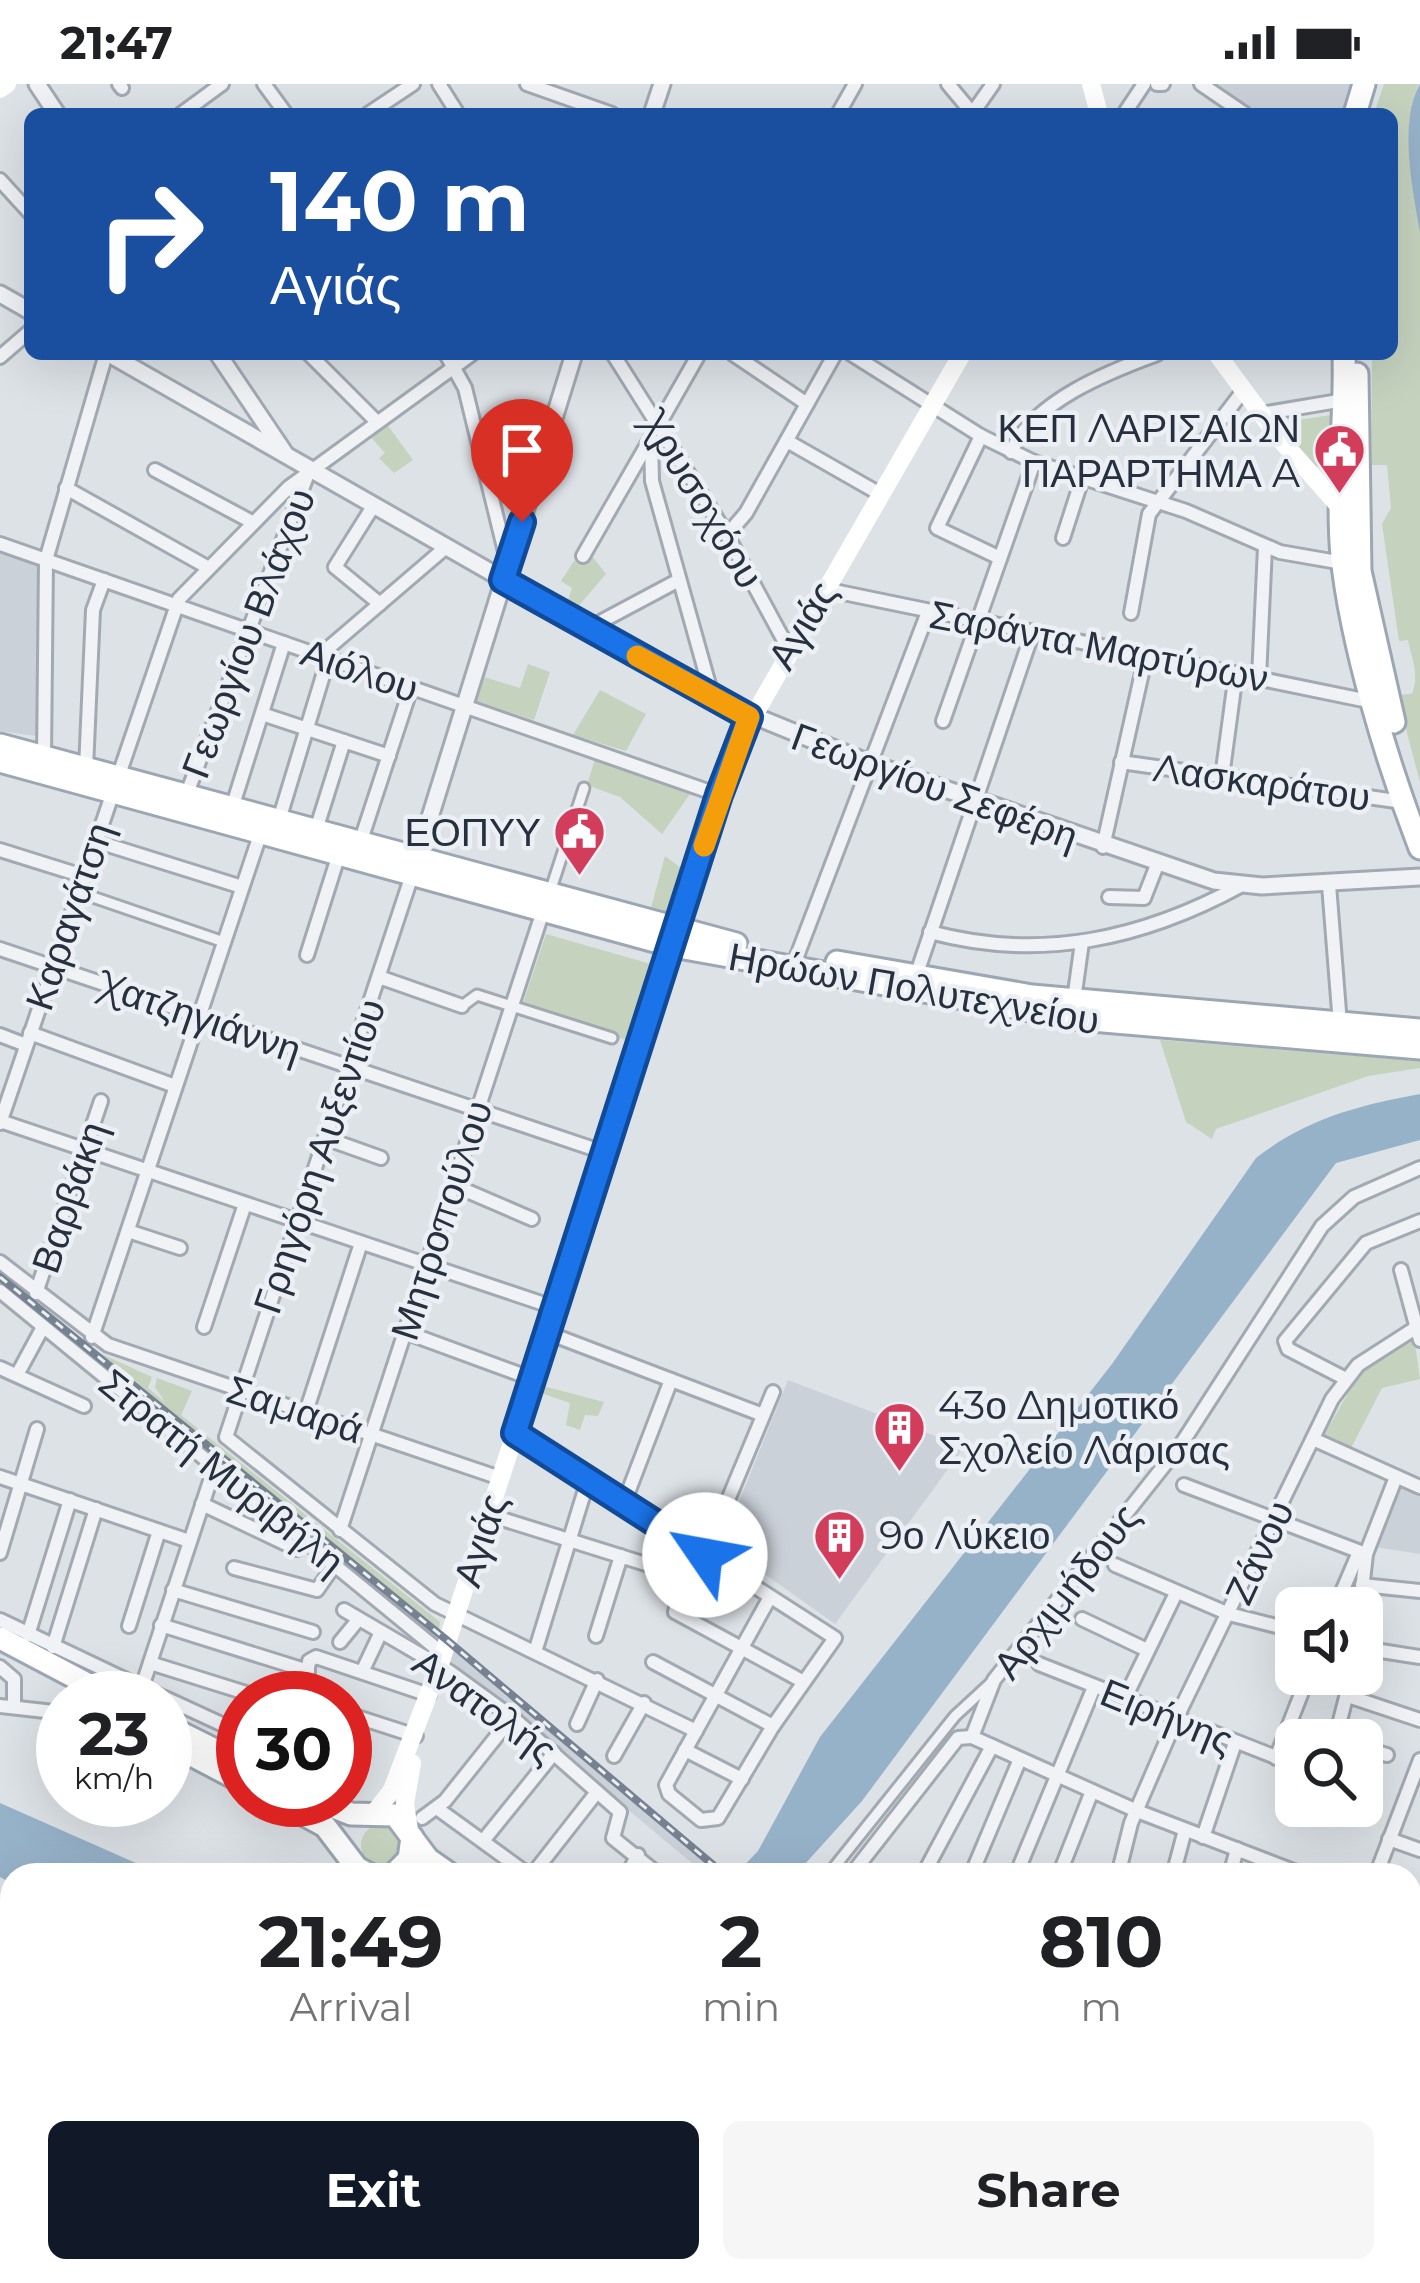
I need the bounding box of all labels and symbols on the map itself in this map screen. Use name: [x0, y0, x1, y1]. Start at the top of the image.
pin: [471, 399, 573, 522]
street label: Χρυσοχόου: [629, 399, 774, 597]
place label: ΚΕΠ ΛΑΡΙΣΑΙΩΝ ΠΑΡΑΡΤΗΜΑ A: [998, 404, 1300, 497]
public building icon: ΚΕΠ ΛΑΡΙΣΑΙΩΝ ΠΑΡΑΡΤΗΜΑ A: [1311, 422, 1367, 496]
street label: Γεωργίου Βλάχου: [171, 481, 325, 785]
street label: Αγιάς: [757, 572, 847, 678]
street label: Σαράντα Μαρτύρων: [926, 590, 1272, 702]
street label: Αιόλου: [295, 628, 425, 712]
street label: Γεωργίου Σεφέρη: [785, 712, 1085, 860]
street label: Λασκαράτου: [1151, 743, 1373, 821]
public building icon: ΕΟΠΥΥ: [552, 804, 608, 878]
place label: ΕΟΠΥΥ: [404, 808, 541, 856]
street label: Καραγάτση: [14, 816, 124, 1016]
street label: Ηρώων Πολυτεχνείου: [725, 932, 1103, 1044]
street label: Χατζηγιάννη: [90, 959, 308, 1074]
street label: Γρηγόρη Αυξεντίου: [243, 992, 395, 1320]
street label: Μητροπούλου: [380, 1094, 502, 1346]
street label: Βαρβάκη: [21, 1115, 117, 1279]
street label: Στρατή Μυριβήλη: [90, 1359, 354, 1585]
street label: Σαμαρά: [221, 1364, 369, 1454]
place label: 43ο Δημοτικό Σχολείο Λάρισας: [938, 1381, 1230, 1474]
building icon: 43ο Δημοτικό Σχολείο Λάρισας: [871, 1399, 927, 1473]
street label: Αγιάς: [443, 1487, 517, 1593]
position arrow: [642, 1492, 768, 1618]
street label: Ζάνου: [1214, 1493, 1304, 1611]
street label: Αρχιμήδους: [983, 1494, 1149, 1688]
building icon: 9ο Λύκειο: [812, 1507, 868, 1581]
place label: 9ο Λύκειο: [879, 1511, 1050, 1559]
street label: Ανατολής: [404, 1638, 566, 1774]
street label: Ειρήνης: [1094, 1668, 1240, 1764]
speed limit sign: 30: [216, 1671, 372, 1827]

